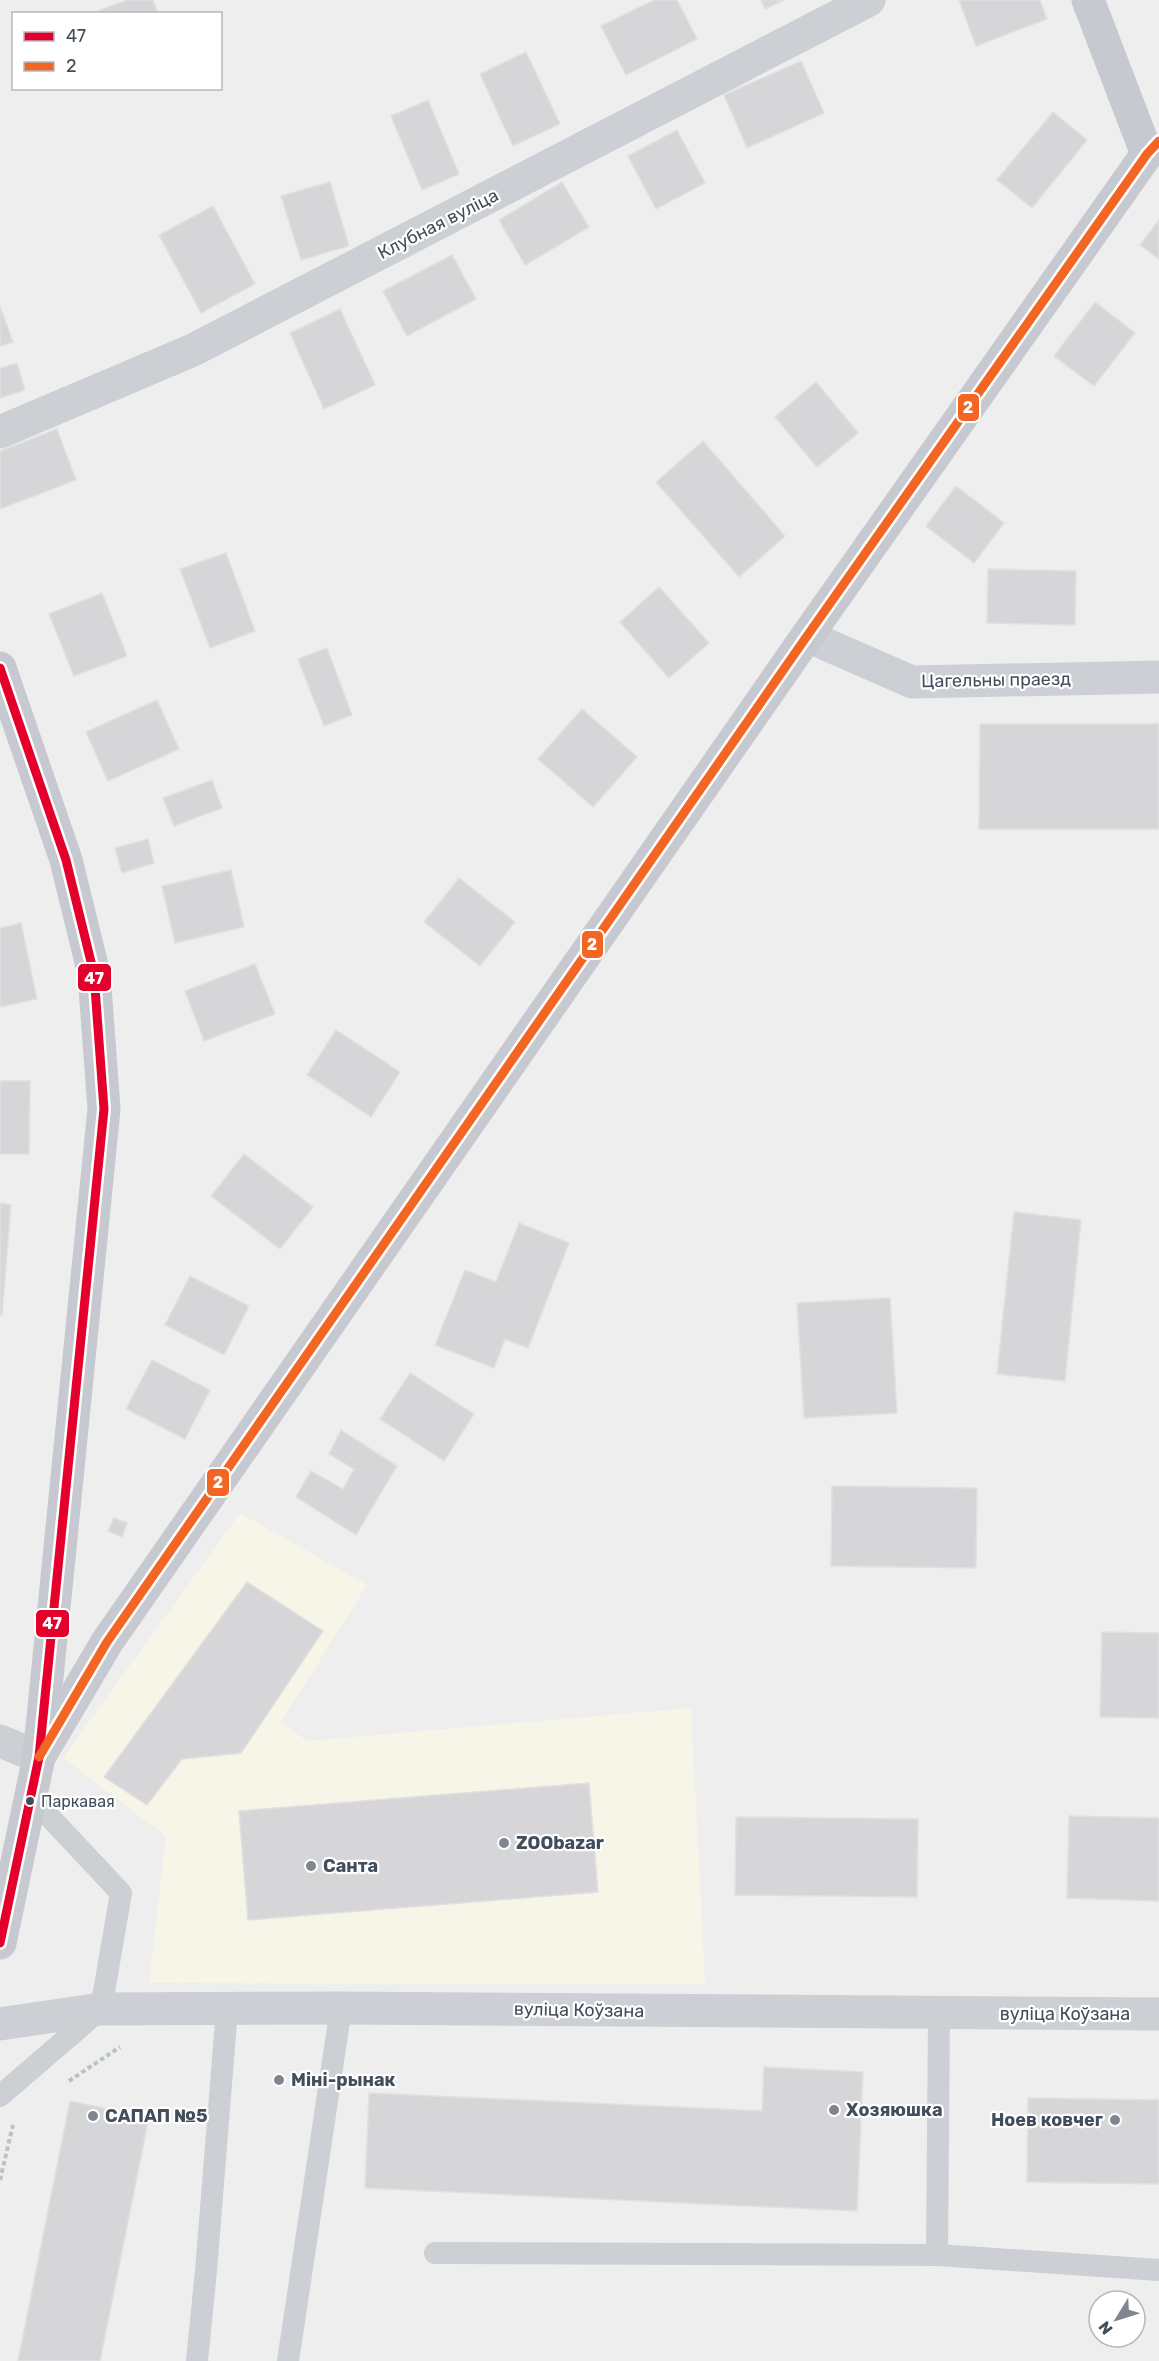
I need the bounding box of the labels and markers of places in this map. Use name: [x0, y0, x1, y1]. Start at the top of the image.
place label: Паркавая: [41, 1792, 115, 1811]
marker: Паркавая: [24, 1795, 36, 1807]
place label: ZOObazar: [516, 1832, 604, 1854]
marker: ZOObazar: [497, 1836, 511, 1850]
place label: Санта: [323, 1855, 378, 1877]
marker: Санта: [304, 1859, 318, 1873]
place label: Міні-рынак: [291, 2069, 396, 2091]
marker: Міні-рынак: [272, 2073, 286, 2087]
place label: Хозяюшка: [846, 2099, 943, 2121]
marker: Хозяюшка: [827, 2103, 841, 2117]
place label: САПАП №5: [105, 2105, 208, 2127]
marker: САПАП №5: [86, 2109, 100, 2123]
place label: Ноев ковчег: [991, 2109, 1103, 2131]
marker: Ноев ковчег: [1108, 2113, 1122, 2127]

